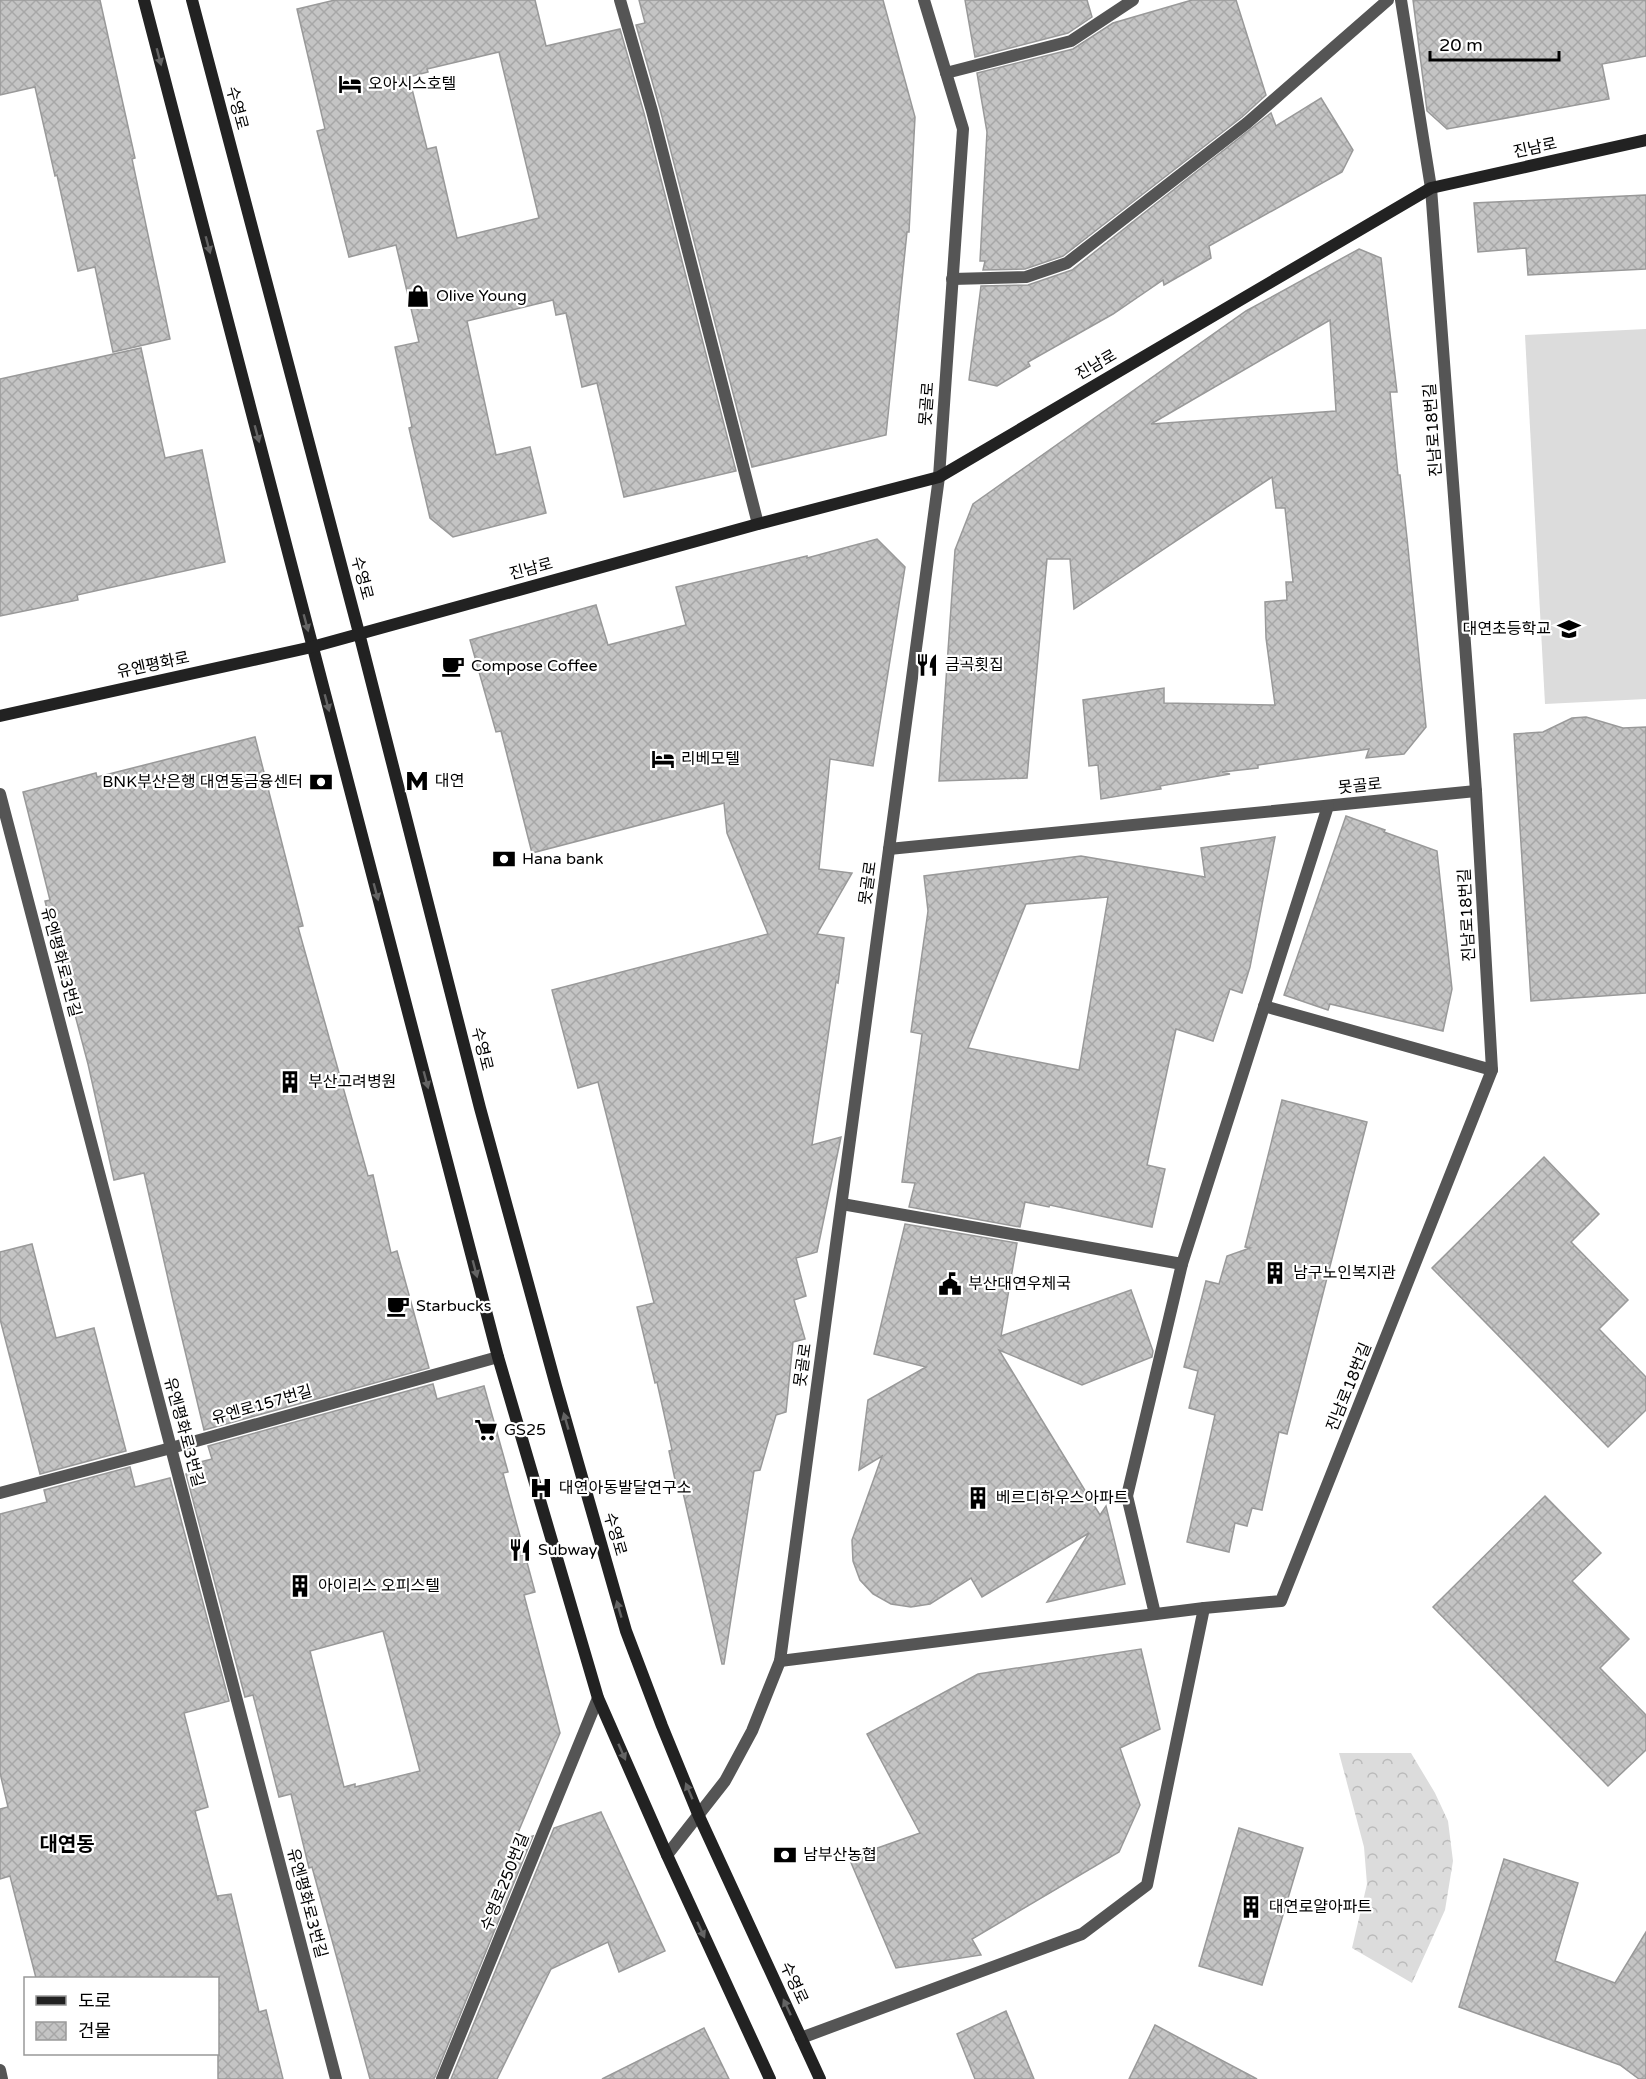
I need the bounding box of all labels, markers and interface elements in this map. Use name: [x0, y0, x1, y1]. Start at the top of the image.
scale bar: [1430, 24, 1559, 62]
text: 20 m: [1439, 34, 1483, 56]
one-way arrow: [154, 47, 164, 66]
hotel icon: 오아시스호텔: [337, 71, 363, 97]
place label: 오아시스호텔: [368, 74, 456, 94]
street label: 수영로: [222, 84, 252, 132]
street label: 진남로: [1511, 134, 1559, 162]
one-way arrow: [204, 236, 214, 254]
shop icon: Olive Young: [405, 283, 431, 309]
place label: Olive Young: [436, 286, 527, 306]
street label: 진남로: [1072, 345, 1120, 385]
street label: 못골로: [915, 381, 939, 427]
street label: 진남로18번길: [1420, 383, 1446, 477]
one-way arrow: [253, 425, 263, 443]
street label: 수영로: [347, 554, 377, 602]
street label: 진남로: [507, 554, 555, 584]
one-way arrow: [302, 614, 312, 632]
school or university icon: 대연초등학교: [1556, 616, 1582, 642]
place label: 대연초등학교: [1463, 619, 1551, 639]
street label: 유엔평화로: [115, 648, 191, 682]
restaurant icon: 금곡횟집: [914, 652, 940, 678]
cafe icon: Compose Coffee: [440, 653, 466, 679]
place label: 금곡횟집: [945, 655, 1004, 675]
place label: Compose Coffee: [471, 656, 598, 676]
one-way arrow: [323, 694, 332, 712]
hotel icon: 리베모텔: [650, 746, 676, 772]
place label: 리베모텔: [681, 749, 740, 769]
metro station icon: 대연: [404, 768, 430, 794]
bank icon: BNK부산은행 대연동금융센터: [308, 769, 334, 795]
place label: 대연: [435, 771, 464, 791]
place label: BNK부산은행 대연동금융센터: [102, 772, 303, 792]
street label: 못골로: [1337, 774, 1383, 798]
bank icon: Hana bank: [491, 846, 517, 872]
place label: Hana bank: [522, 849, 604, 869]
street label: 못골로: [855, 859, 881, 906]
street label: 진남로18번길: [1455, 868, 1479, 962]
one-way arrow: [372, 883, 382, 901]
street label: 유엔평화로3번길: [37, 905, 85, 1019]
street label: 수영로: [467, 1025, 497, 1073]
building icon: 부산고려병원: [277, 1069, 303, 1095]
one-way arrow: [421, 1071, 431, 1090]
place label: 부산고려병원: [308, 1072, 396, 1092]
one-way arrow: [470, 1260, 480, 1278]
building icon: 남구노인복지관: [1262, 1260, 1288, 1286]
place label: 남구노인복지관: [1293, 1263, 1396, 1283]
public building icon: 부산대연우체국: [937, 1271, 963, 1297]
place label: 부산대연우체국: [968, 1274, 1071, 1294]
cafe icon: Starbucks: [385, 1293, 411, 1319]
place label: Starbucks: [416, 1296, 491, 1316]
street label: 진남로18번길: [1322, 1340, 1376, 1434]
street label: 못골로: [790, 1341, 816, 1388]
street label: 유엔평화로3번길: [160, 1375, 208, 1489]
street label: 유엔로157번길: [209, 1381, 315, 1429]
one-way arrow: [561, 1412, 570, 1430]
supermarket icon: GS25: [473, 1417, 499, 1443]
place label: GS25: [504, 1420, 546, 1440]
hospital icon: 대연아동발달연구소: [528, 1475, 554, 1501]
place label: 대연아동발달연구소: [559, 1478, 691, 1498]
building icon: 베르디하우스아파트: [965, 1485, 991, 1511]
place label: 베르디하우스아파트: [996, 1488, 1128, 1508]
street label: 수영로: [599, 1510, 631, 1558]
restaurant icon: Subway: [507, 1537, 533, 1563]
place label: Subway: [538, 1540, 598, 1560]
building icon: 아이리스 오피스텔: [287, 1573, 313, 1599]
place label: 아이리스 오피스텔: [318, 1576, 440, 1596]
one-way arrow: [614, 1600, 624, 1618]
one-way arrow: [617, 1743, 626, 1760]
one-way arrow: [684, 1782, 693, 1800]
street label: 수영로250번길: [476, 1830, 534, 1934]
district label: 대연동: [39, 1833, 95, 1857]
bank icon: 남부산농협: [772, 1842, 798, 1868]
place label: 남부산농협: [803, 1845, 877, 1865]
street label: 유엔평화로3번길: [283, 1846, 331, 1960]
building icon: 대연로얄아파트: [1238, 1894, 1264, 1920]
place label: 대연로얄아파트: [1269, 1897, 1372, 1917]
one-way arrow: [697, 1921, 706, 1938]
street label: 수영로: [776, 1959, 813, 2007]
legend: [24, 1977, 219, 2055]
text: 도로: [78, 1990, 111, 2012]
one-way arrow: [782, 1998, 791, 2015]
text: 건물: [78, 2020, 111, 2042]

